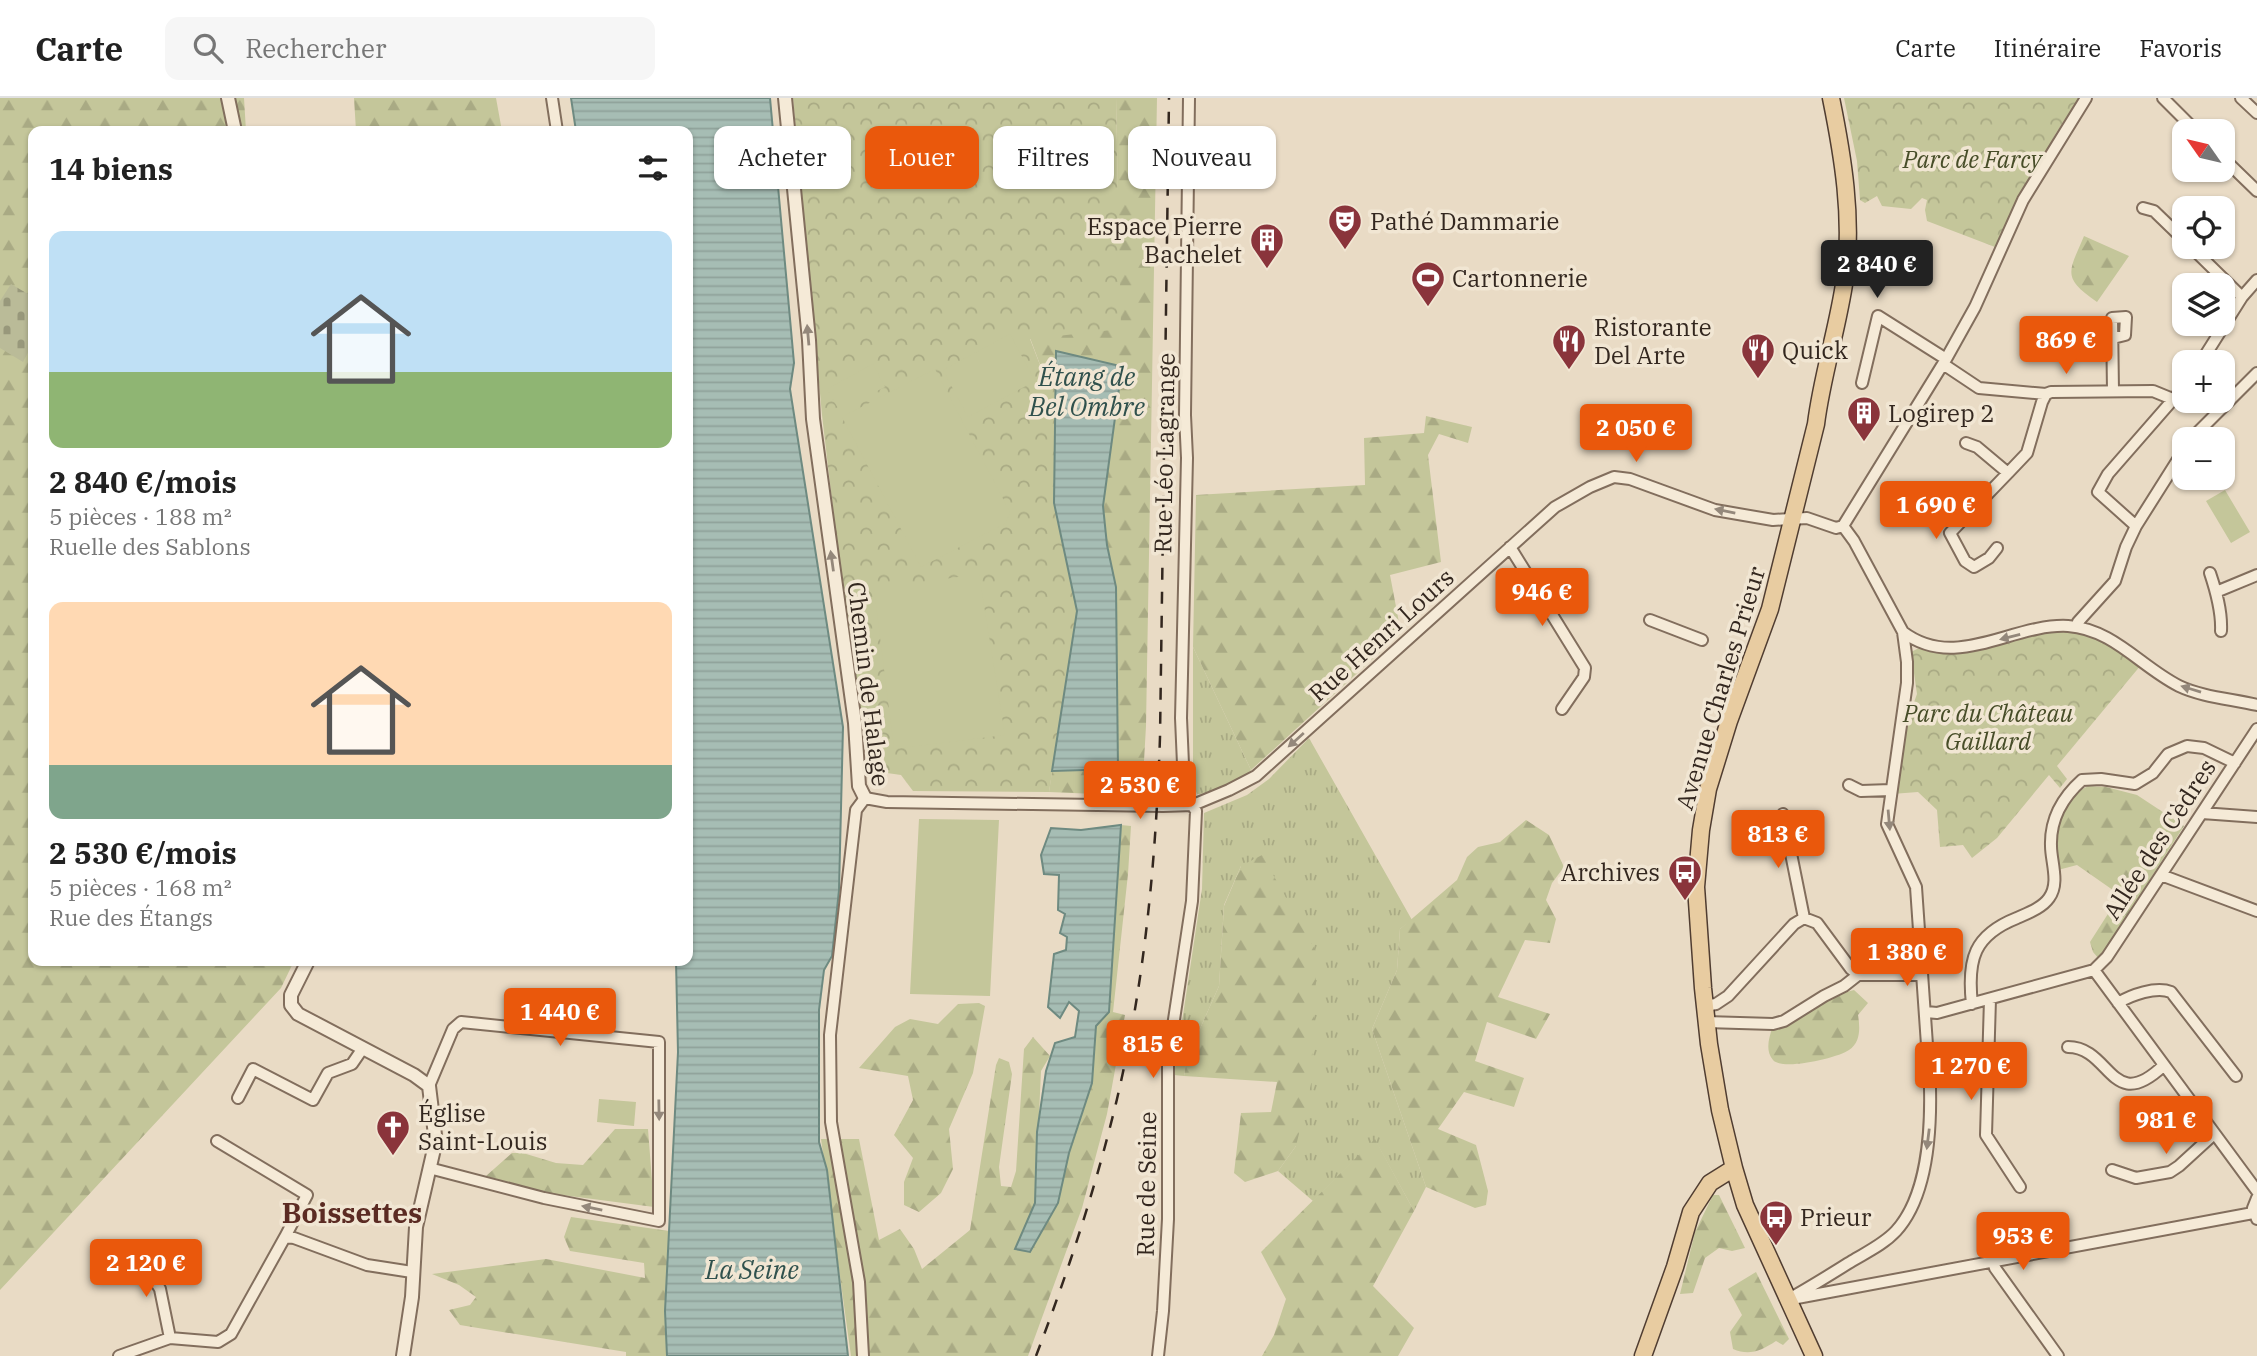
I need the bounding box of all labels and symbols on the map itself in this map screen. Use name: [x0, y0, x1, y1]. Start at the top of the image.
north arrow: [2172, 119, 2235, 182]
park label: Parc de Farcy: [1902, 143, 2043, 175]
theatre icon: Pathé Dammarie: [1326, 202, 1364, 251]
place label: Pathé Dammarie: [1370, 205, 1559, 237]
place label: Espace Pierre Bachelet: [1087, 210, 1242, 270]
building icon: Espace Pierre Bachelet: [1248, 221, 1286, 270]
pin: 2 840 €: [1812, 240, 1942, 300]
sports icon: Cartonnerie: [1409, 259, 1447, 308]
place label: Cartonnerie: [1452, 262, 1588, 294]
place label: Ristorante Del Arte: [1594, 311, 1712, 371]
pin: 869 €: [2017, 316, 2115, 376]
restaurant icon: Ristorante Del Arte: [1550, 322, 1588, 371]
one-way arrow: [802, 324, 813, 346]
restaurant icon: Quick: [1739, 331, 1777, 380]
place label: Quick: [1782, 334, 1848, 366]
street label: Rue Léo Lagrange: [1146, 352, 1182, 554]
water label: Étang de Bel Ombre: [1028, 359, 1145, 423]
building icon: Logirep 2: [1845, 394, 1883, 443]
place label: Logirep 2: [1888, 397, 1995, 429]
pin: 2 050 €: [1571, 404, 1701, 464]
pin: 1 690 €: [1871, 482, 2001, 541]
one-way arrow: [1714, 506, 1736, 517]
one-way arrow: [827, 550, 838, 572]
street label: Rue Henri Lours: [1302, 561, 1460, 709]
street label: Avenue Charles Prieur: [1668, 562, 1772, 814]
pin: 946 €: [1493, 568, 1591, 628]
street label: Chemin de Halage: [841, 580, 897, 788]
one-way arrow: [1999, 632, 2021, 643]
one-way arrow: [2180, 684, 2201, 694]
park label: Parc du Château Gaillard: [1902, 697, 2073, 757]
one-way arrow: [1287, 732, 1305, 748]
street label: Allée des Cèdres: [2095, 753, 2223, 925]
pin: 2 530 €: [1075, 762, 1205, 821]
one-way arrow: [1884, 809, 1895, 831]
pin: 813 €: [1729, 810, 1827, 870]
bus stop icon: Archives: [1666, 853, 1704, 902]
place label: Archives: [1561, 856, 1660, 888]
pin: 1 380 €: [1842, 928, 1972, 988]
pin: 1 440 €: [495, 988, 625, 1048]
pin: 815 €: [1104, 1020, 1202, 1080]
pin: 1 270 €: [1906, 1042, 2036, 1102]
pin: 981 €: [2117, 1096, 2215, 1156]
place label: Église Saint-Louis: [418, 1097, 547, 1157]
one-way arrow: [653, 1099, 665, 1121]
church icon: Église Saint-Louis: [374, 1108, 412, 1157]
street label: Rue de Seine: [1129, 1111, 1163, 1257]
one-way arrow: [1922, 1128, 1933, 1150]
district label: Boissettes: [282, 1194, 422, 1231]
bus stop icon: Prieur: [1757, 1198, 1795, 1247]
place label: Prieur: [1800, 1201, 1872, 1233]
one-way arrow: [581, 1202, 603, 1213]
pin: 953 €: [1974, 1212, 2072, 1272]
pin: 2 120 €: [81, 1240, 211, 1299]
water label: La Seine: [704, 1252, 799, 1286]

